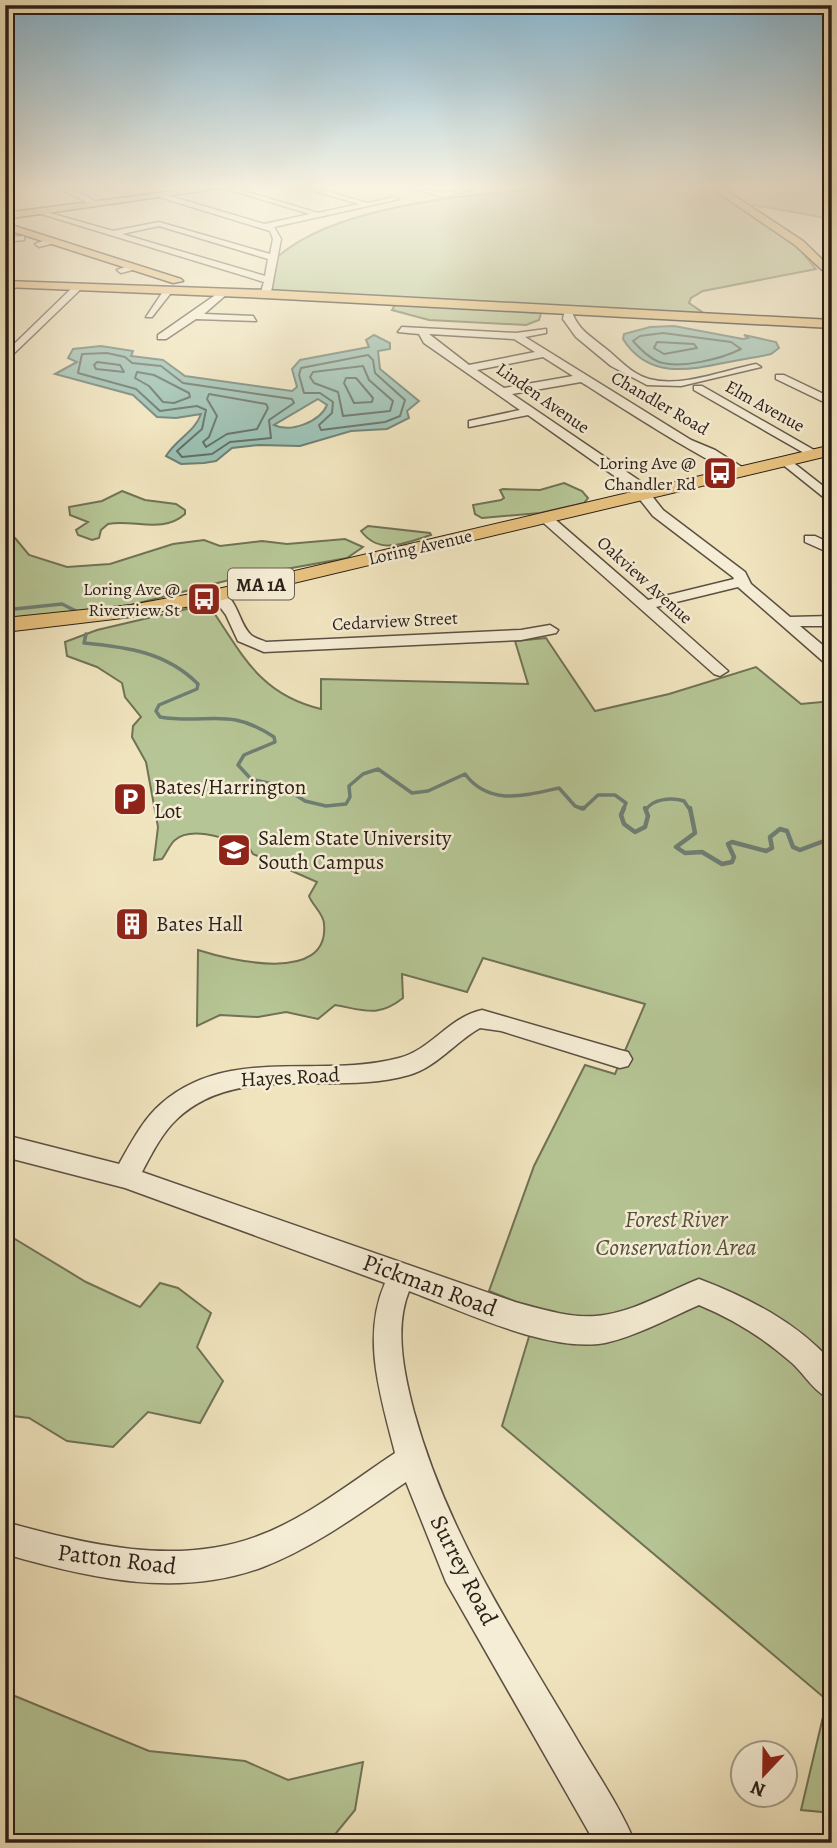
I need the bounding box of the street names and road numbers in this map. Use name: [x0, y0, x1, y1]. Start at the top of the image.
street label: Linden Avenue: [492, 357, 594, 439]
street label: Chandler Road: [607, 365, 714, 441]
street label: Elm Avenue: [721, 374, 809, 438]
street label: Loring Avenue: [366, 523, 474, 571]
street label: Oakview Avenue: [592, 531, 698, 629]
road number: MA 1A: [228, 568, 294, 600]
street label: Cedarview Street: [332, 606, 459, 636]
street label: Hayes Road: [240, 1060, 341, 1094]
street label: Pickman Road: [358, 1246, 502, 1324]
street label: Surrey Road: [422, 1509, 506, 1631]
street label: Patton Road: [56, 1536, 178, 1582]

